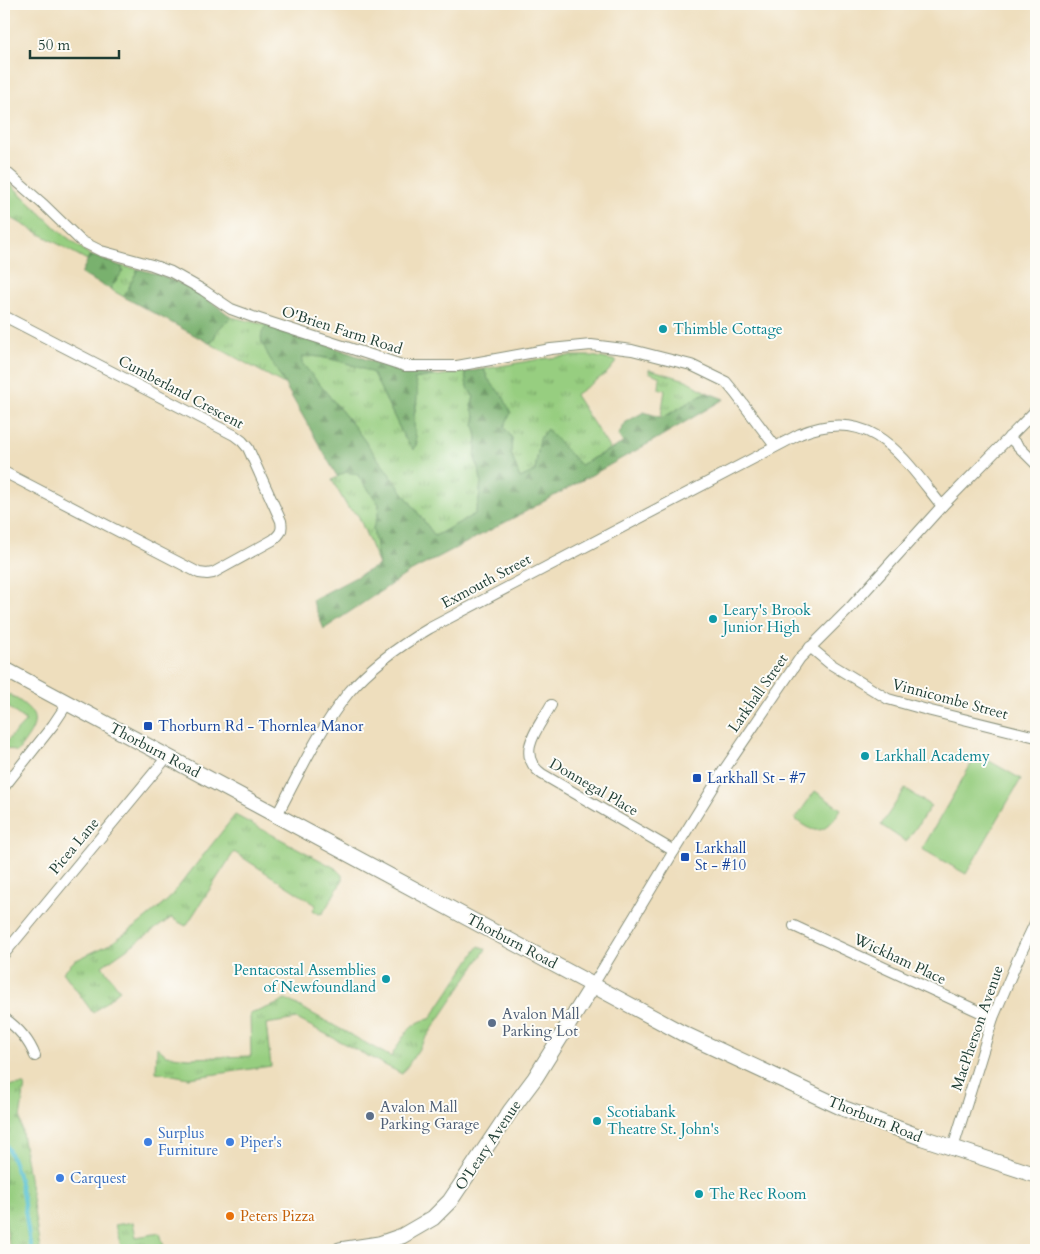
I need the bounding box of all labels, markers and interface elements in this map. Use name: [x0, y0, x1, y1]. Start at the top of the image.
scale bar: [30, 28, 119, 60]
text: 50 m: [38, 35, 70, 55]
street label: O'Brien Farm Road: [279, 301, 405, 359]
place label: Thimble Cottage: [673, 319, 783, 339]
marker: Thimble Cottage: [657, 323, 669, 335]
street label: Cumberland Crescent: [115, 350, 247, 434]
street label: Exmouth Street: [438, 549, 535, 613]
place label: Leary's Brook Junior High: [721, 600, 811, 637]
marker: Leary's Brook Junior High: [707, 613, 719, 625]
street label: Larkhall Street: [724, 650, 793, 736]
street label: Vinnicombe Street: [890, 674, 1010, 724]
place label: Thorburn Rd - Thornlea Manor: [158, 716, 364, 736]
street label: Thorburn Road: [106, 718, 204, 782]
marker: Thorburn Rd - Thornlea Manor: [142, 720, 154, 732]
place label: Larkhall Academy: [875, 746, 990, 766]
marker: Larkhall Academy: [859, 750, 871, 762]
street label: Donnegal Place: [546, 753, 642, 821]
place label: Larkhall St - #7: [707, 768, 806, 788]
marker: Larkhall St - #7: [691, 772, 703, 784]
street label: Picea Lane: [44, 813, 104, 879]
place label: Larkhall St - #10: [695, 838, 747, 875]
marker: Larkhall St - #10: [679, 851, 691, 863]
street label: Thorburn Road: [463, 909, 561, 973]
street label: Wickham Place: [850, 928, 950, 989]
place label: Pentacostal Assemblies of Newfoundland: [233, 960, 376, 997]
street label: MacPherson Avenue: [946, 963, 1008, 1093]
marker: Pentacostal Assemblies of Newfoundland: [380, 973, 392, 985]
place label: Avalon Mall Parking Lot: [502, 1004, 580, 1041]
marker: Avalon Mall Parking Lot: [486, 1017, 498, 1029]
street label: Thorburn Road: [825, 1091, 925, 1147]
street label: O'Leary Avenue: [450, 1096, 526, 1194]
place label: Avalon Mall Parking Garage: [380, 1097, 480, 1134]
place label: Scotiabank Theatre St. John's: [607, 1102, 719, 1139]
marker: Avalon Mall Parking Garage: [364, 1110, 376, 1122]
marker: Scotiabank Theatre St. John's: [591, 1115, 603, 1127]
place label: Surplus Furniture: [158, 1123, 218, 1160]
place label: Piper's: [240, 1132, 282, 1152]
marker: Surplus Furniture: [142, 1136, 154, 1148]
marker: Piper's: [224, 1136, 236, 1148]
place label: Carquest: [70, 1168, 127, 1188]
marker: Carquest: [54, 1172, 66, 1184]
place label: The Rec Room: [709, 1184, 807, 1204]
marker: The Rec Room: [693, 1188, 705, 1200]
place label: Peters Pizza: [240, 1206, 315, 1226]
marker: Peters Pizza: [224, 1210, 236, 1222]

